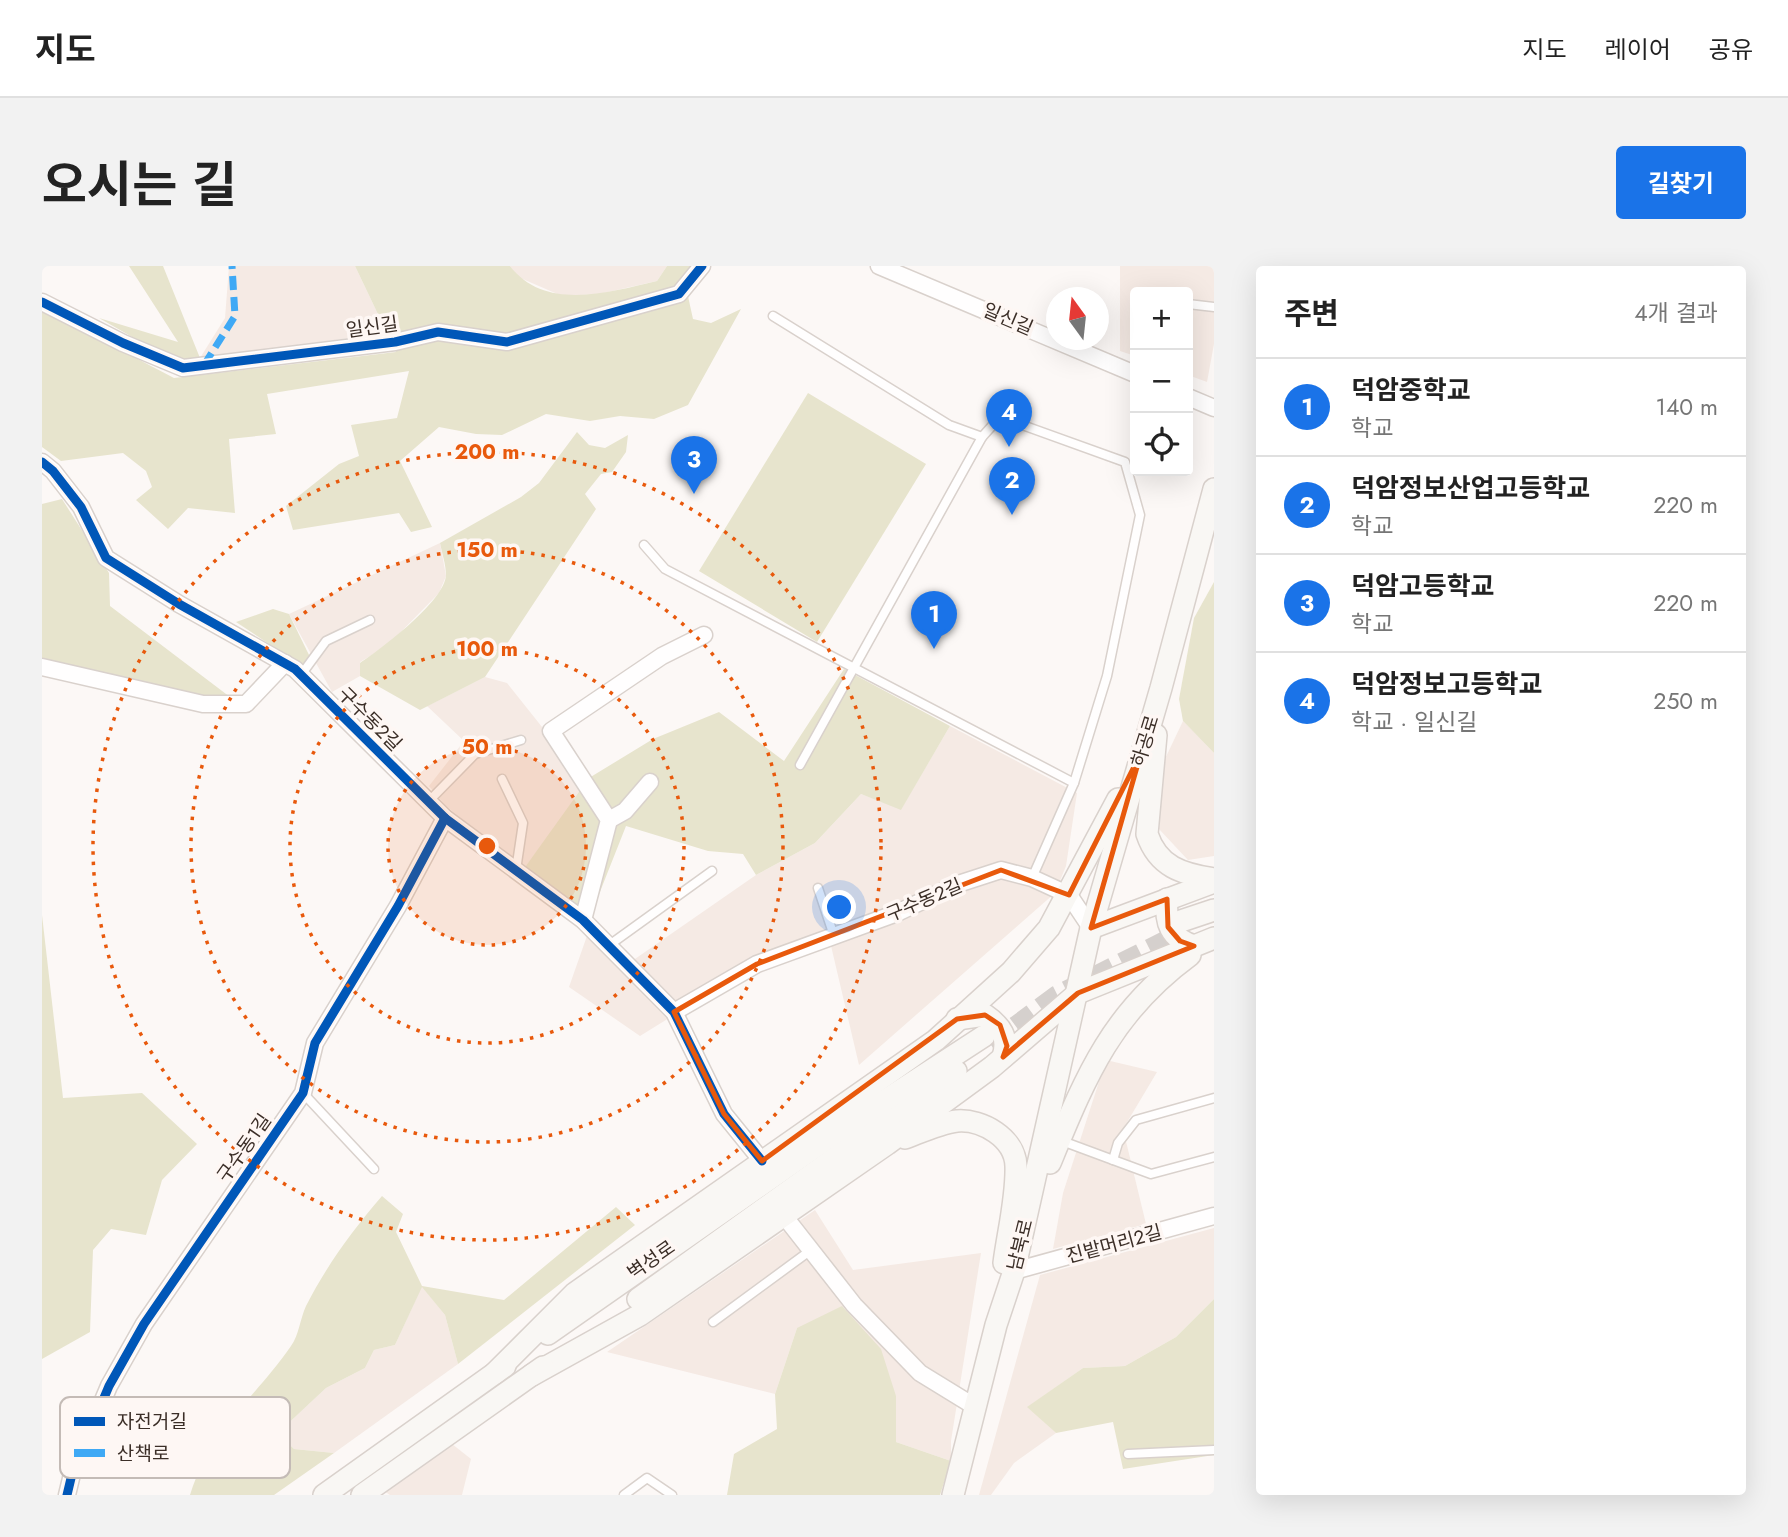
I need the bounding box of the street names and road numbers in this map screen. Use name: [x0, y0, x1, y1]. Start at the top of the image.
street label: 일신길: [979, 296, 1037, 342]
street label: 일신길: [344, 310, 400, 344]
street label: 구수동2길: [332, 681, 408, 757]
street label: 하공로: [1124, 712, 1166, 770]
street label: 구수동2길: [882, 872, 966, 928]
street label: 구수동1길: [210, 1108, 278, 1188]
street label: 남북로: [1001, 1216, 1039, 1274]
street label: 진밭머리2길: [1063, 1218, 1165, 1270]
street label: 벽성로: [622, 1234, 680, 1286]

